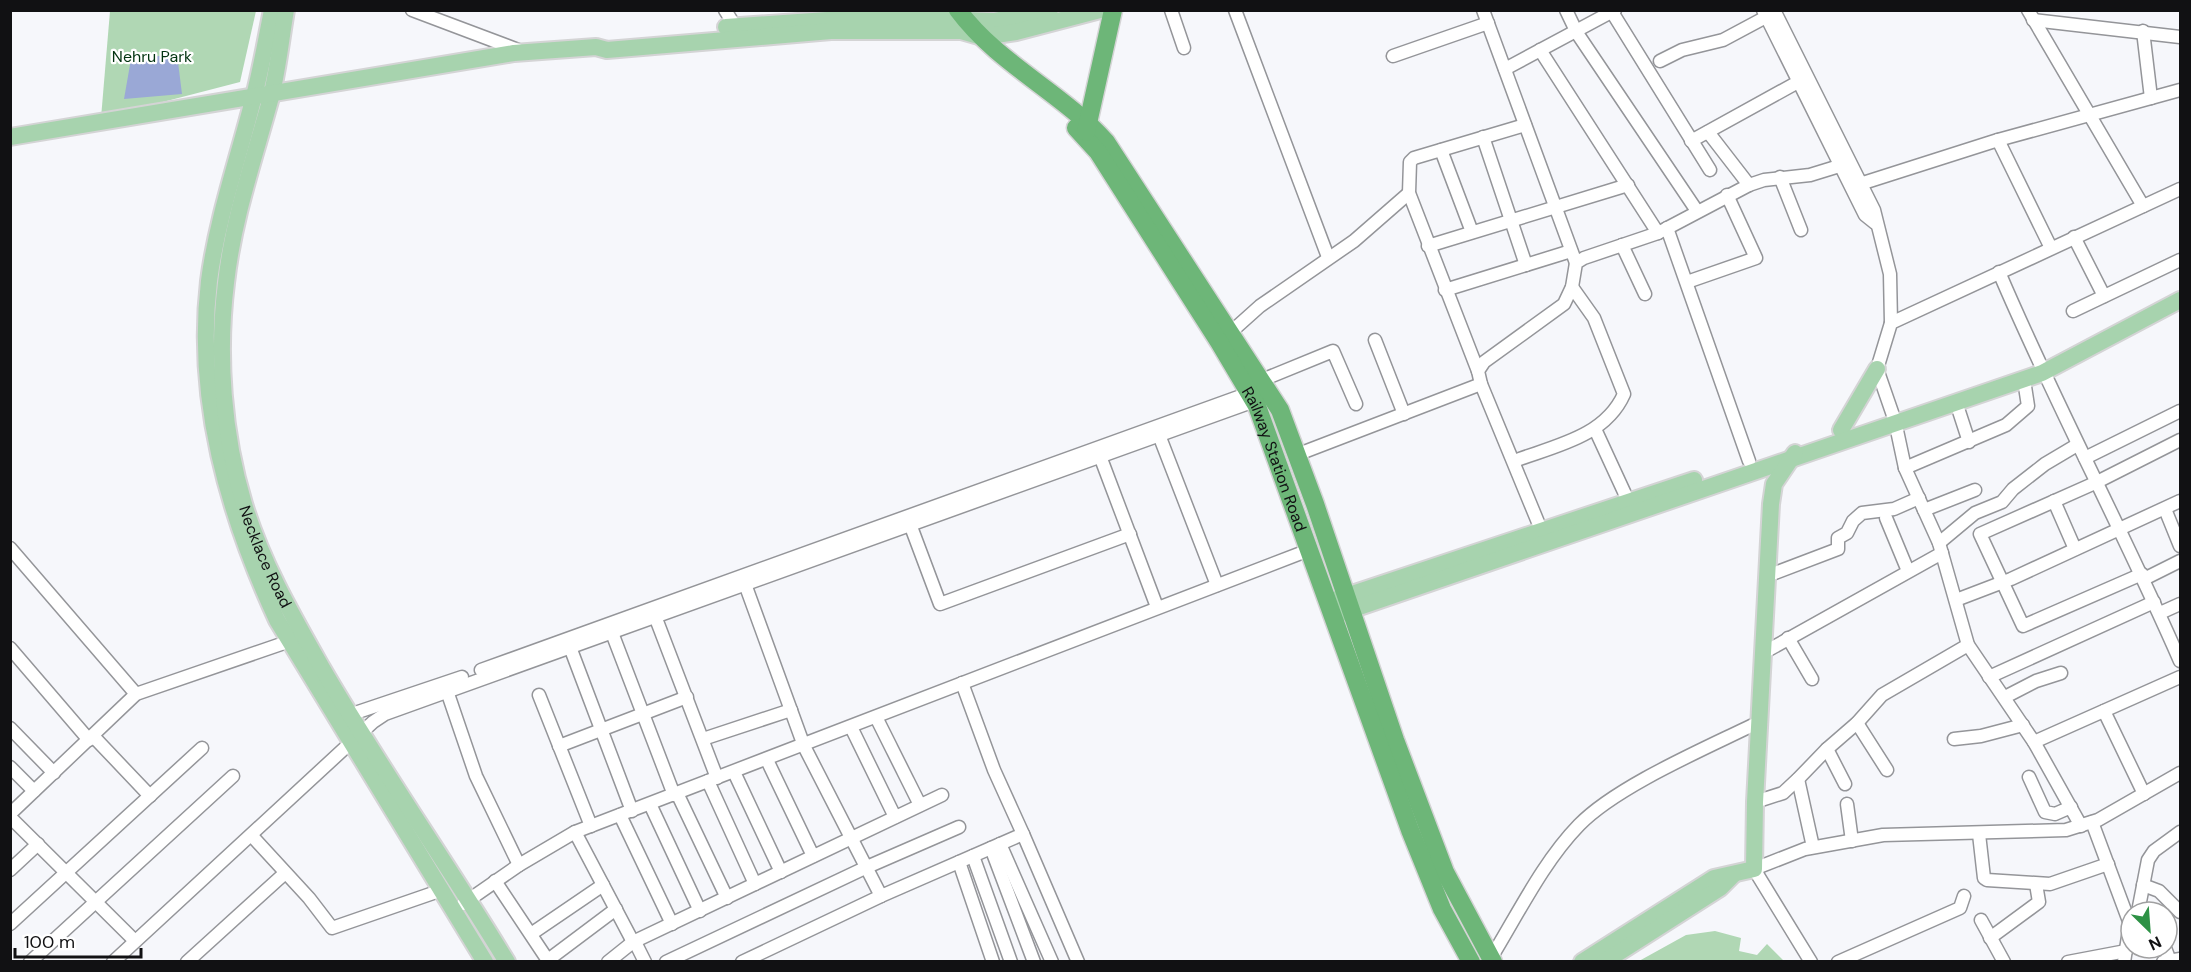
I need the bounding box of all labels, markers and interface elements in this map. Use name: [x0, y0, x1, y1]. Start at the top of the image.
park label: Nehru Park: [112, 46, 192, 67]
street label: Railway Station Road: [1237, 383, 1312, 534]
street label: Necklace Road: [235, 503, 297, 611]
north arrow: [2119, 900, 2179, 960]
scale bar: [15, 921, 141, 959]
text: 100 m: [24, 930, 75, 954]
text: N: [2145, 931, 2165, 955]

